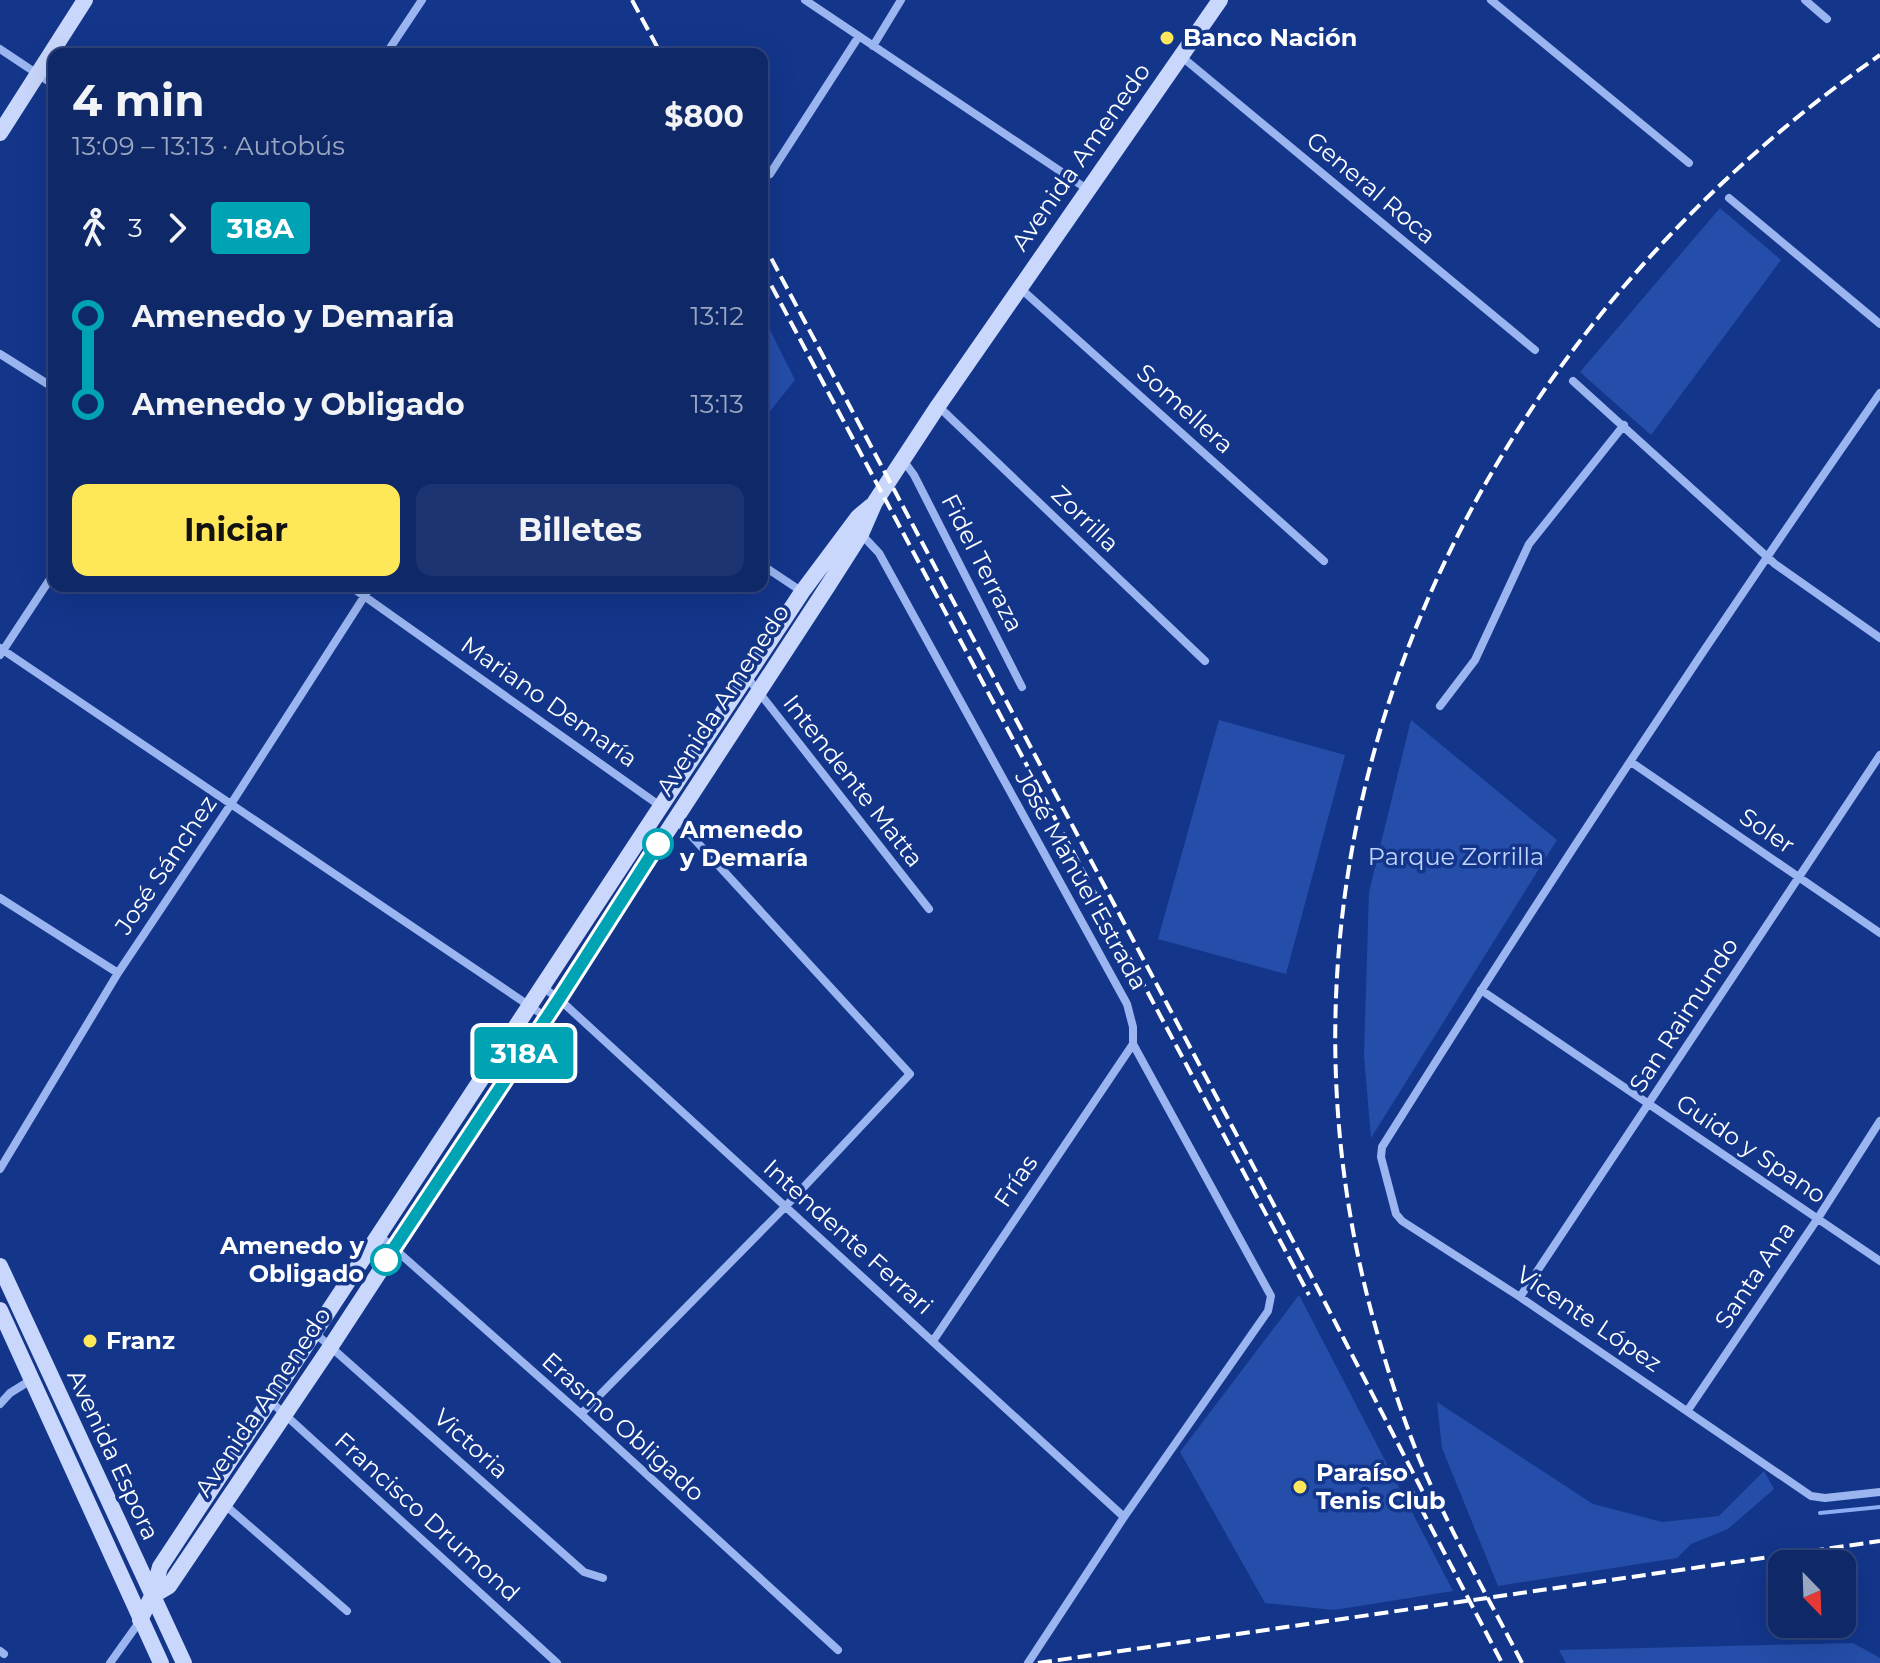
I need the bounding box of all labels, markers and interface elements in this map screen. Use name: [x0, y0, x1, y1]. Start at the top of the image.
place label: Banco Nación: [1183, 23, 1357, 52]
marker: Banco Nación: [1158, 29, 1176, 47]
street label: Avenida Amenedo: [1005, 57, 1156, 256]
text: 4 min: [72, 73, 205, 127]
text: $800: [664, 98, 744, 135]
street label: General Roca: [1301, 125, 1442, 250]
text: 13:09 – 13:13 · Autobús: [72, 130, 345, 162]
icon: walk: [72, 206, 116, 250]
icon: forward: [155, 206, 199, 250]
text: 318A: [227, 211, 294, 245]
text: 3: [128, 212, 143, 244]
text: Amenedo y Demaría: [132, 298, 455, 335]
text: 13:12: [690, 300, 744, 332]
street label: Somellera: [1131, 358, 1240, 460]
text: Amenedo y Obligado: [132, 386, 465, 423]
text: 13:13: [690, 388, 744, 420]
street label: Zorrilla: [1046, 479, 1125, 558]
button: Iniciar: [72, 484, 400, 576]
button: Billetes: [416, 484, 744, 576]
street label: Fidel Terraza: [935, 489, 1030, 637]
street label: Avenida Amenedo: [650, 599, 795, 801]
street label: Mariano Demaría: [455, 630, 643, 773]
street label: Intendente Matta: [777, 689, 930, 873]
street label: José Manuel Estrada: [1008, 764, 1154, 995]
street label: José Sánchez: [108, 790, 223, 940]
street label: Soler: [1734, 802, 1800, 859]
place label: Amenedo y Demaría: [679, 815, 808, 872]
marker: Amenedo y Demaría: [643, 829, 673, 859]
park label: Parque Zorrilla: [1368, 842, 1544, 871]
street label: San Raimundo: [1623, 932, 1744, 1097]
line badge: 318A: [468, 1027, 580, 1079]
text: 318A: [490, 1036, 558, 1070]
street label: Guido y Spano: [1671, 1088, 1832, 1209]
street label: Frías: [988, 1149, 1043, 1212]
street label: Intendente Ferrari: [758, 1153, 939, 1320]
street label: Santa Ana: [1708, 1216, 1801, 1334]
place label: Amenedo y Obligado: [219, 1231, 365, 1288]
marker: Amenedo y Obligado: [371, 1245, 401, 1275]
street label: Vicente López: [1511, 1259, 1667, 1378]
street label: Avenida Amenedo: [188, 1301, 337, 1502]
place label: Franz: [106, 1326, 175, 1355]
marker: Franz: [81, 1332, 99, 1350]
street label: Erasmo Obligado: [536, 1346, 711, 1507]
street label: Avenida Espora: [61, 1365, 166, 1545]
street label: Victoria: [428, 1402, 515, 1485]
street label: Francisco Drumond: [329, 1426, 526, 1607]
place label: Paraíso Tenis Club: [1316, 1458, 1446, 1515]
marker: Paraíso Tenis Club: [1291, 1478, 1309, 1496]
north arrow: [1768, 1550, 1856, 1638]
map controls: [1768, 1550, 1856, 1638]

